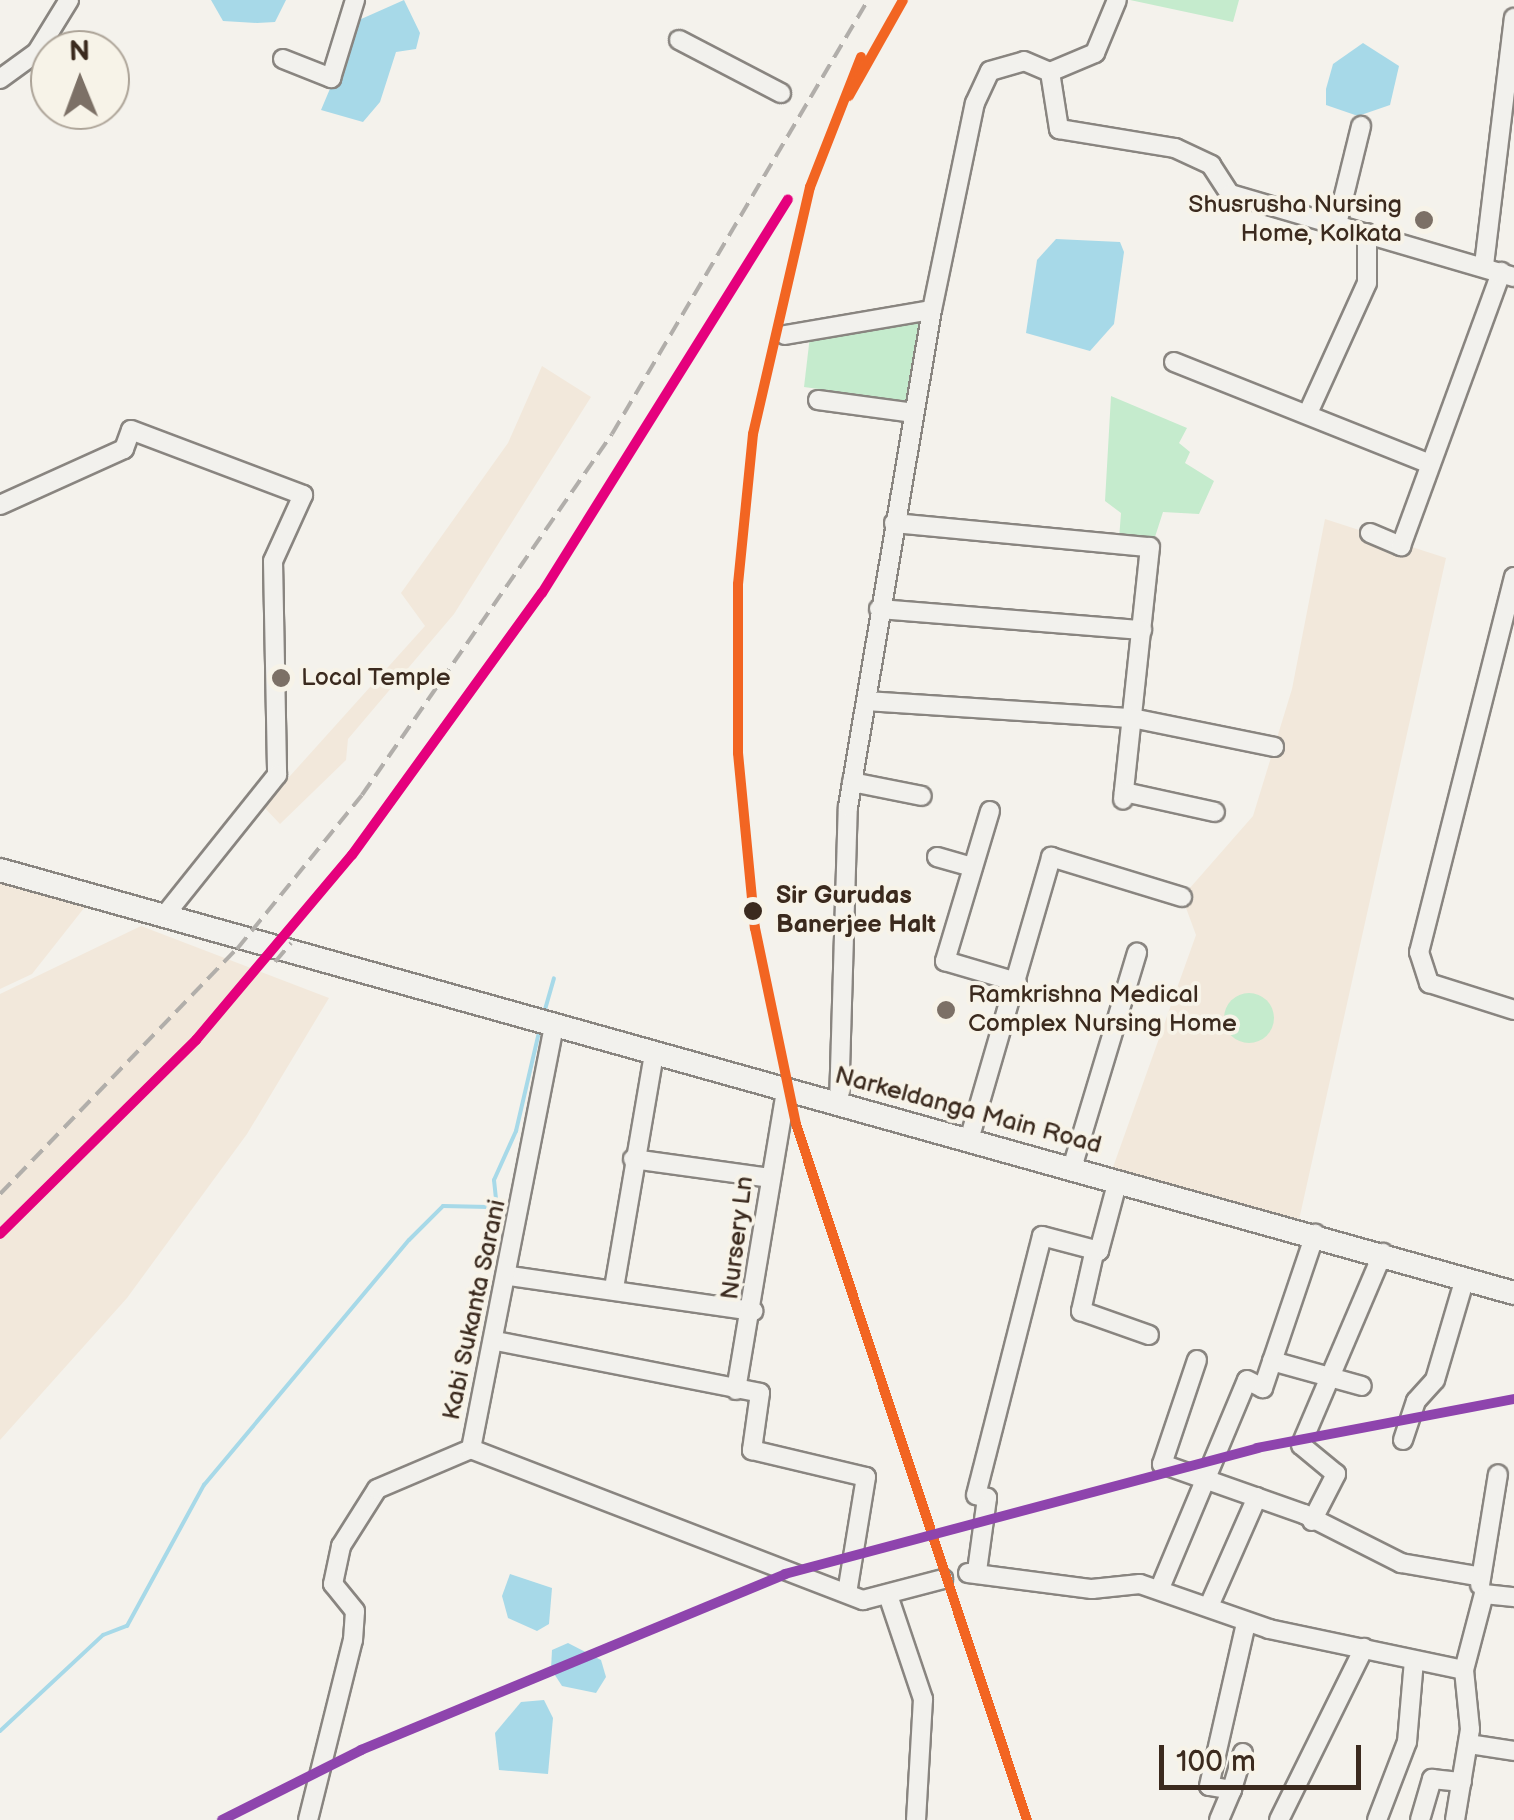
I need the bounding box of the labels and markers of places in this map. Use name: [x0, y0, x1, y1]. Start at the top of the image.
place label: Shusrusha Nursing Home, Kolkata: [1188, 191, 1402, 250]
marker: Shusrusha Nursing Home, Kolkata: [1411, 207, 1437, 233]
place label: Local Temple: [301, 663, 451, 693]
marker: Local Temple: [270, 667, 292, 689]
place label: Sir Gurudas Banerjee Halt: [776, 882, 936, 941]
marker: Sir Gurudas Banerjee Halt: [740, 898, 766, 924]
place label: Ramkrishna Medical Complex Nursing Home: [968, 981, 1237, 1040]
marker: Ramkrishna Medical Complex Nursing Home: [933, 997, 959, 1023]

